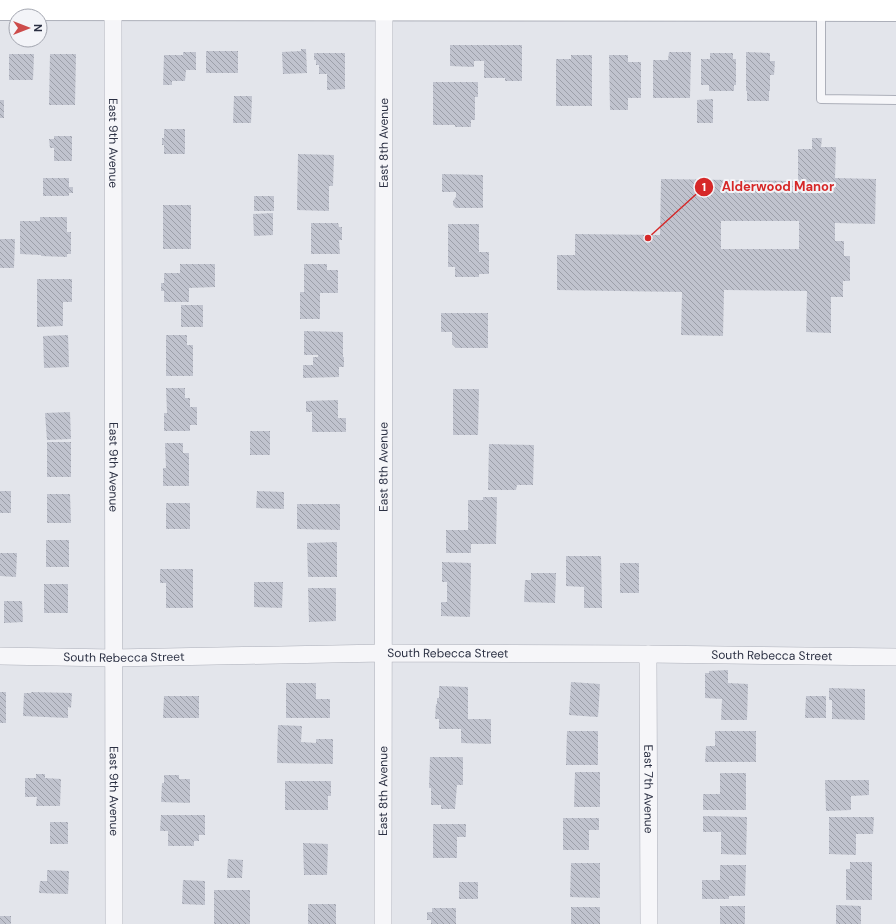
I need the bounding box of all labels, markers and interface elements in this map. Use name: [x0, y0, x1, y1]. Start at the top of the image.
north arrow: [8, 8, 48, 48]
text: N: [31, 24, 45, 32]
street label: East 9th Avenue: [105, 98, 121, 188]
street label: East 8th Avenue: [376, 98, 392, 188]
callout: Alderwood Manor: [694, 174, 842, 199]
text: Alderwood Manor: [722, 178, 835, 195]
text: 1: [702, 179, 706, 195]
street label: East 9th Avenue: [105, 422, 122, 512]
street label: East 8th Avenue: [375, 422, 392, 512]
street label: South Rebecca Street: [387, 645, 509, 661]
street label: South Rebecca Street: [711, 647, 833, 664]
street label: South Rebecca Street: [63, 649, 185, 666]
street label: East 7th Avenue: [640, 744, 657, 834]
street label: East 9th Avenue: [106, 746, 122, 836]
street label: East 8th Avenue: [375, 746, 391, 836]

